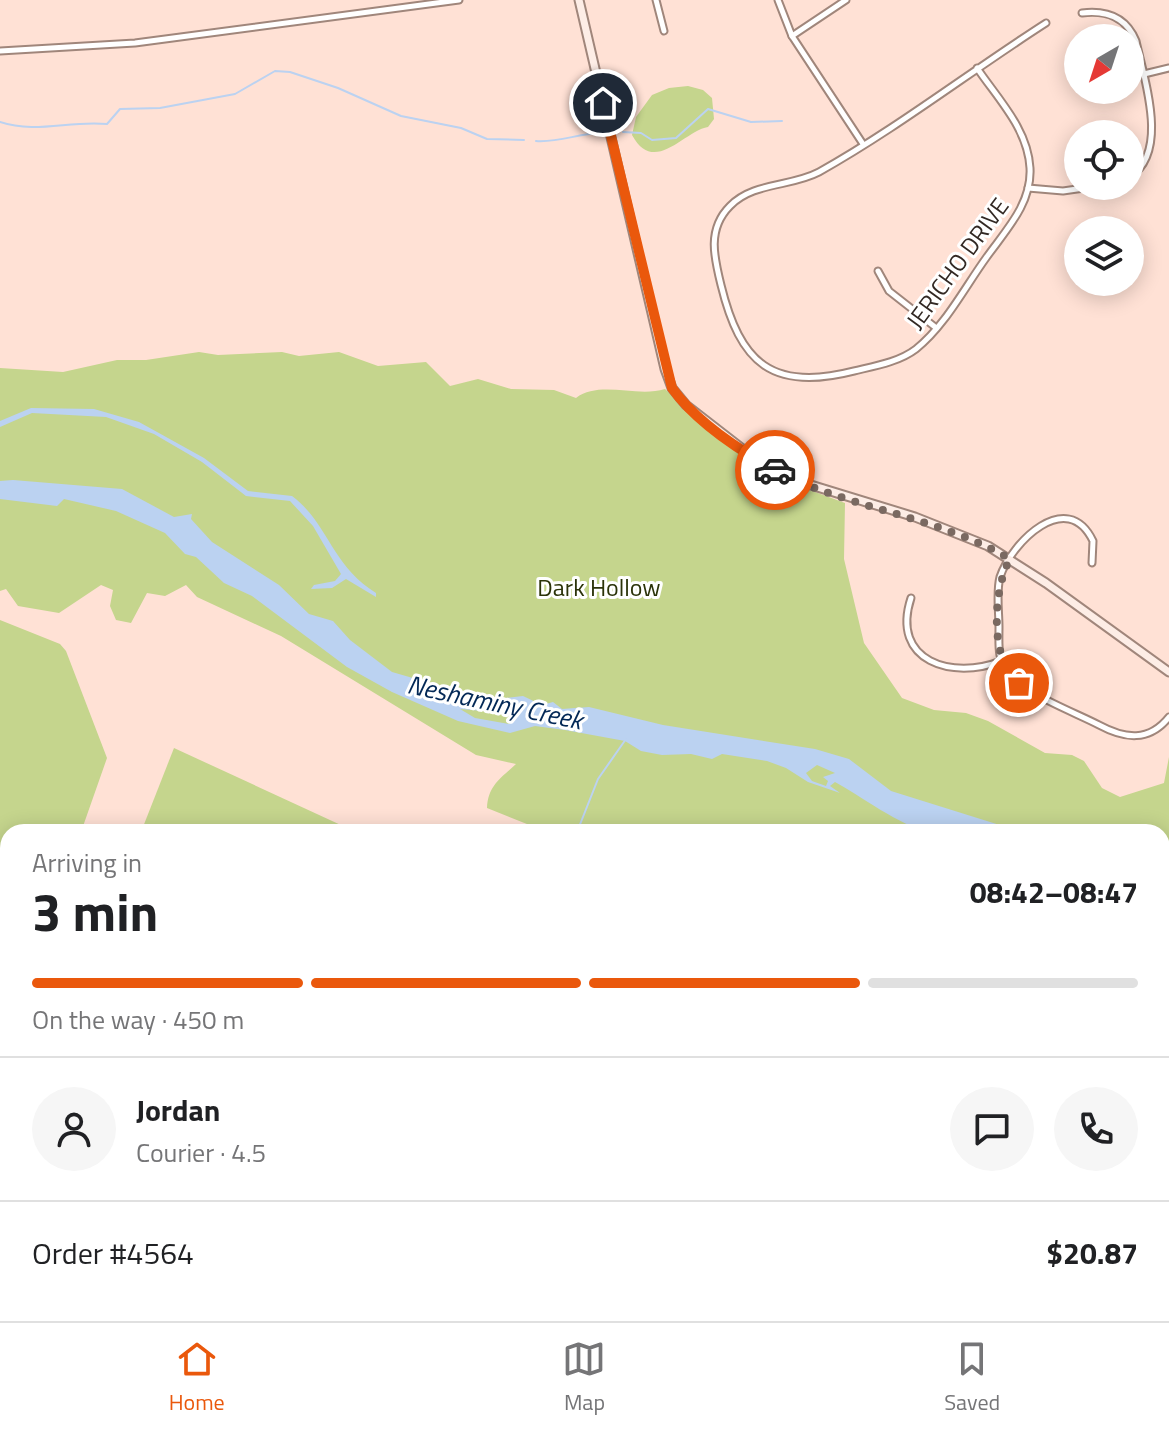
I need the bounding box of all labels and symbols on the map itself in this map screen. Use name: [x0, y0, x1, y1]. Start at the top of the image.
north arrow: [1064, 24, 1144, 104]
pin: [569, 69, 637, 137]
street label: JERICHO DRIVE: [897, 190, 1017, 336]
courier: [735, 430, 815, 510]
park label: Dark Hollow: [537, 569, 661, 605]
pin: [985, 649, 1053, 717]
water label: Neshaminy Creek: [404, 664, 589, 740]

